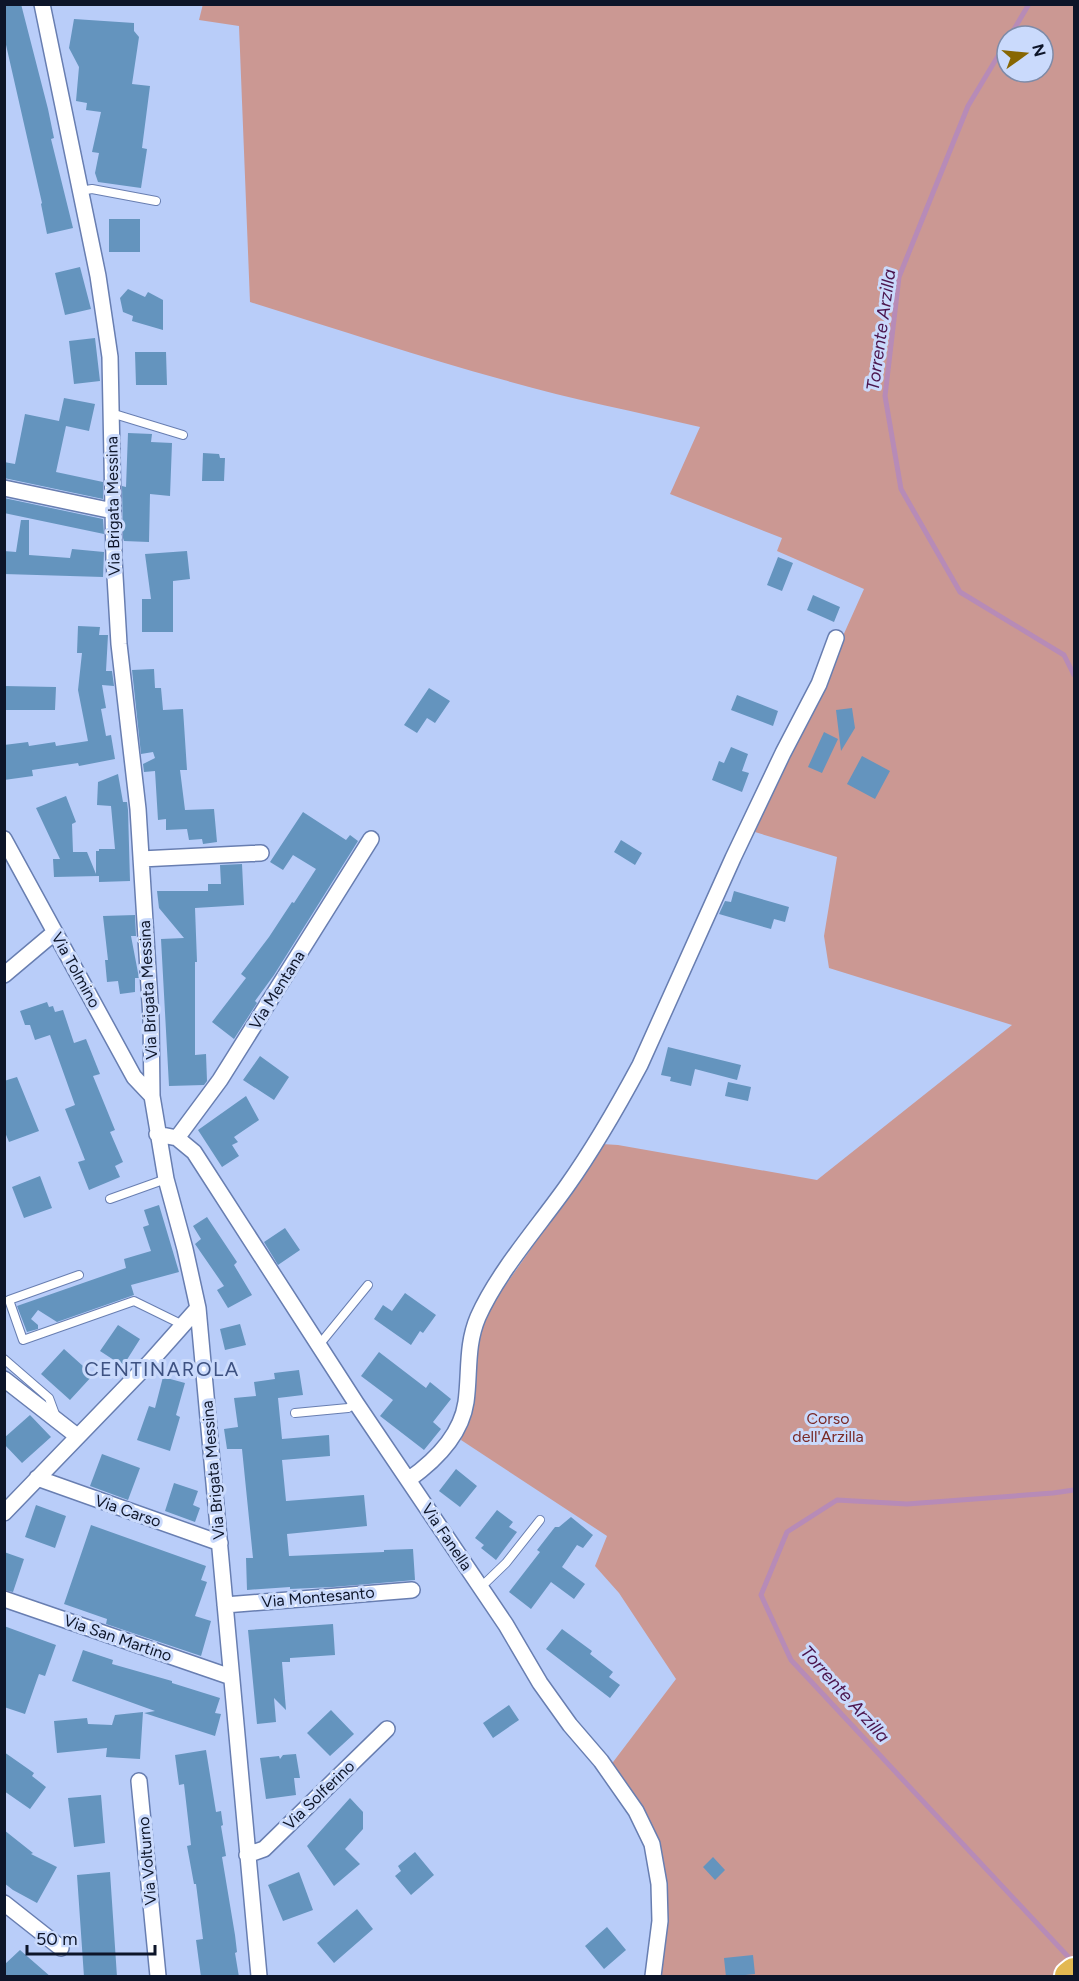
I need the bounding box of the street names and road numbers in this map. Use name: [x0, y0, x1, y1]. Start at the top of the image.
street label: Via Brigata Messina: [102, 436, 124, 576]
street label: Via Brigata Messina: [135, 920, 161, 1060]
street label: Via Tolmino: [48, 929, 104, 1011]
street label: Via Mentana: [245, 947, 309, 1033]
street label: Via Brigata Messina: [197, 1400, 229, 1540]
street label: Via Carso: [92, 1491, 164, 1531]
street label: Via Fanella: [418, 1500, 476, 1574]
street label: Via Montesanto: [261, 1583, 375, 1611]
street label: Via San Martino: [62, 1611, 174, 1665]
street label: Via Solferino: [280, 1756, 358, 1834]
street label: Via Volturno: [134, 1816, 160, 1906]

